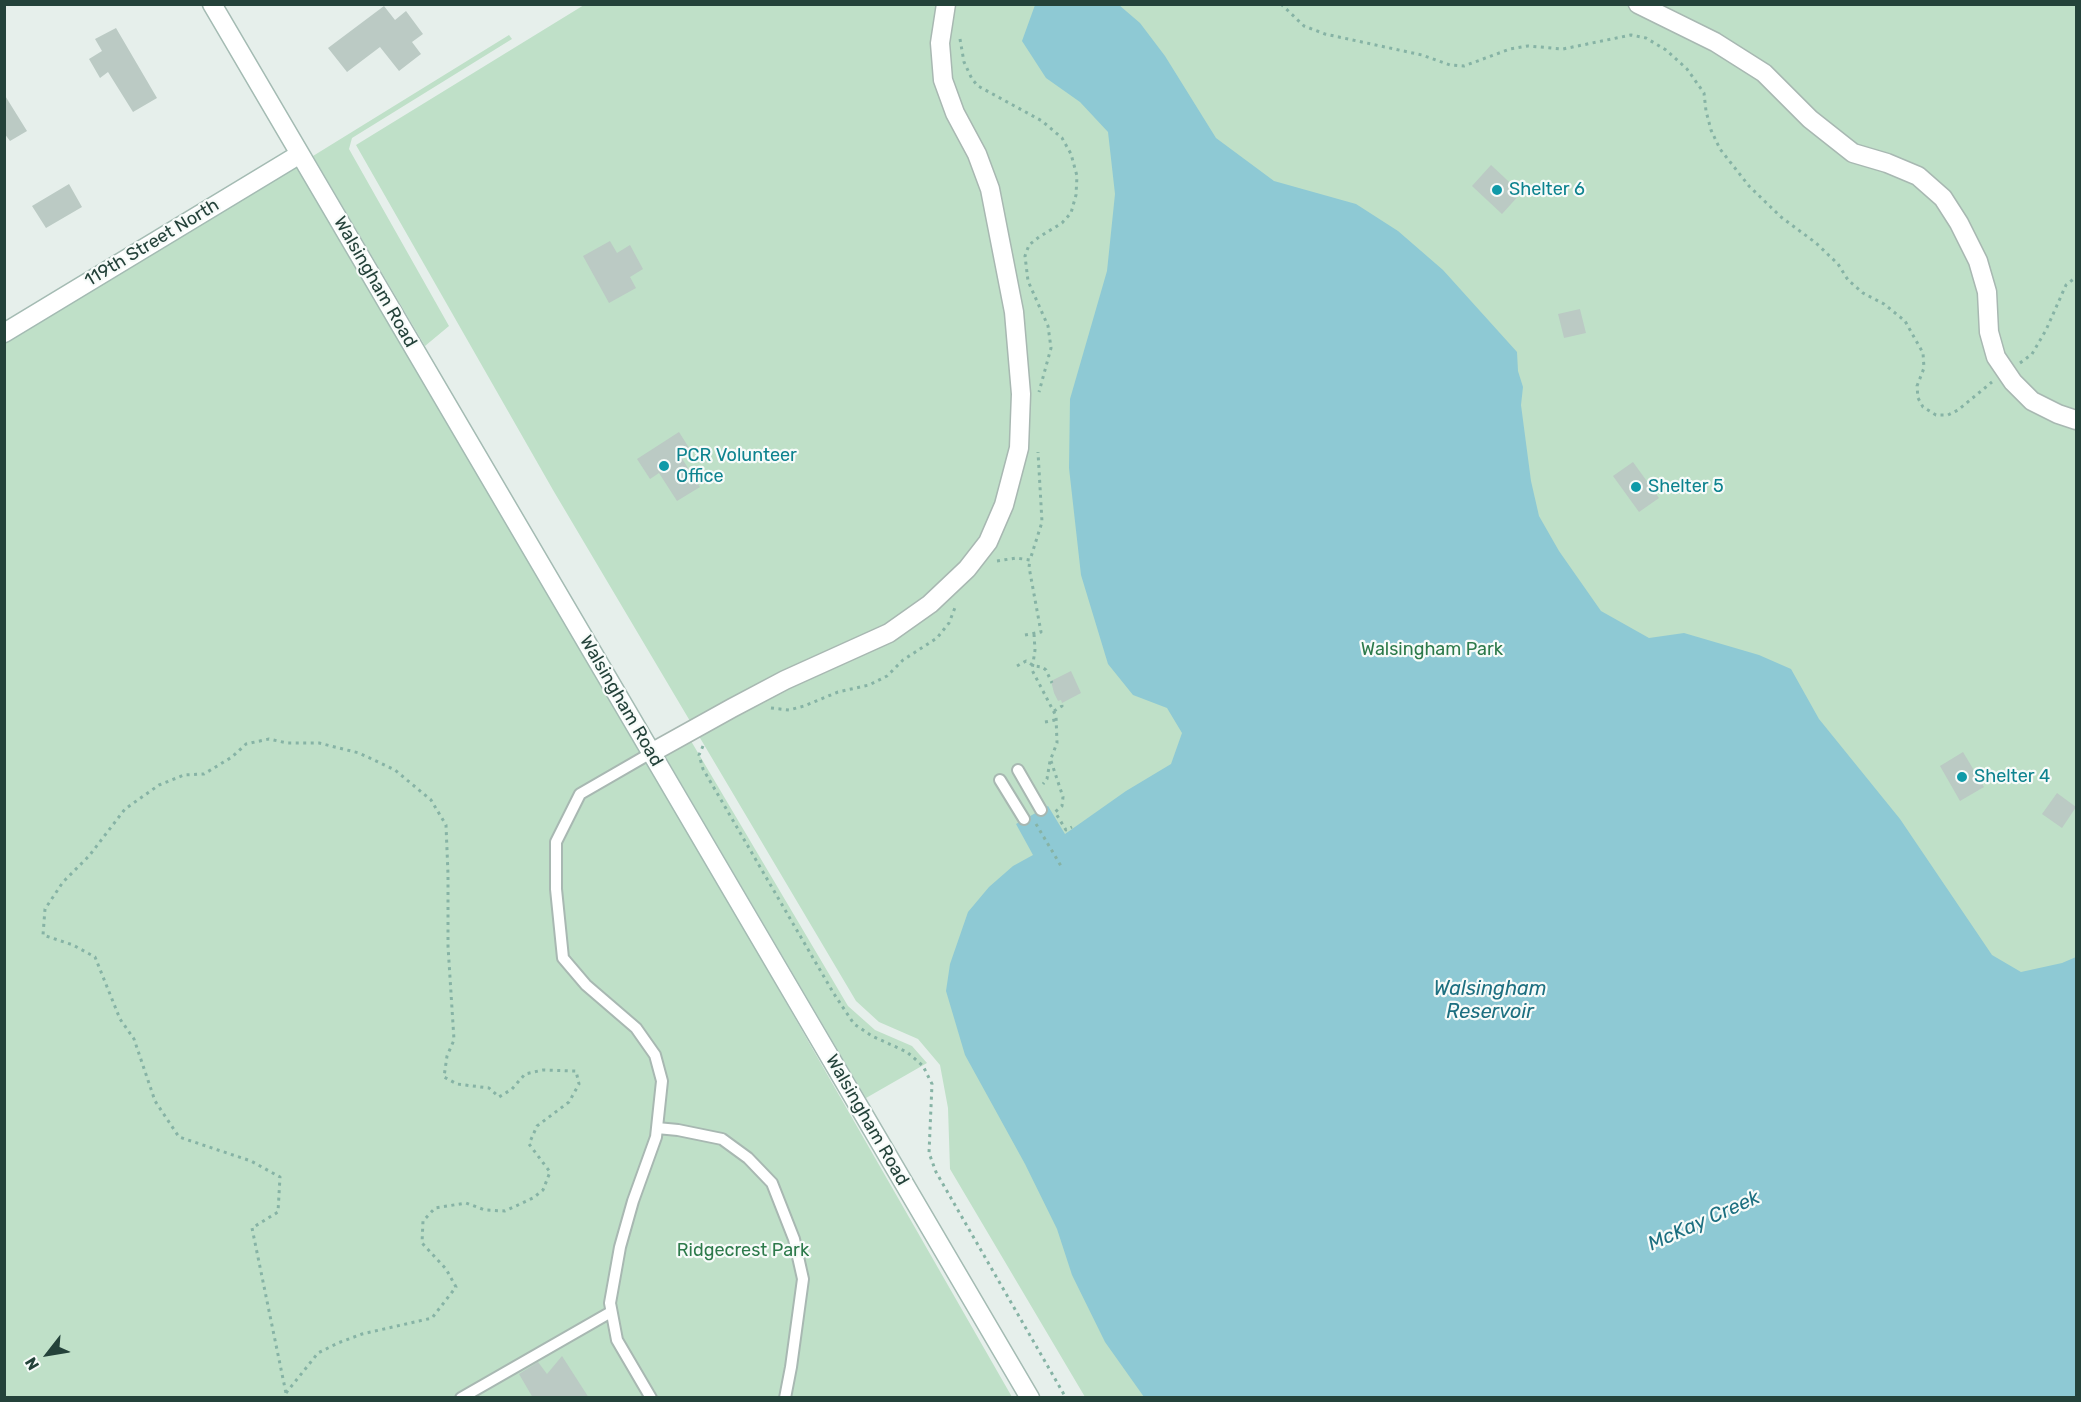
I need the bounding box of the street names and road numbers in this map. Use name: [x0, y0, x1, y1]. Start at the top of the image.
street label: 119th Street North: [81, 194, 223, 292]
street label: Walsingham Road: [329, 213, 421, 351]
street label: Walsingham Road: [575, 632, 667, 770]
street label: Walsingham Road: [821, 1051, 913, 1189]

